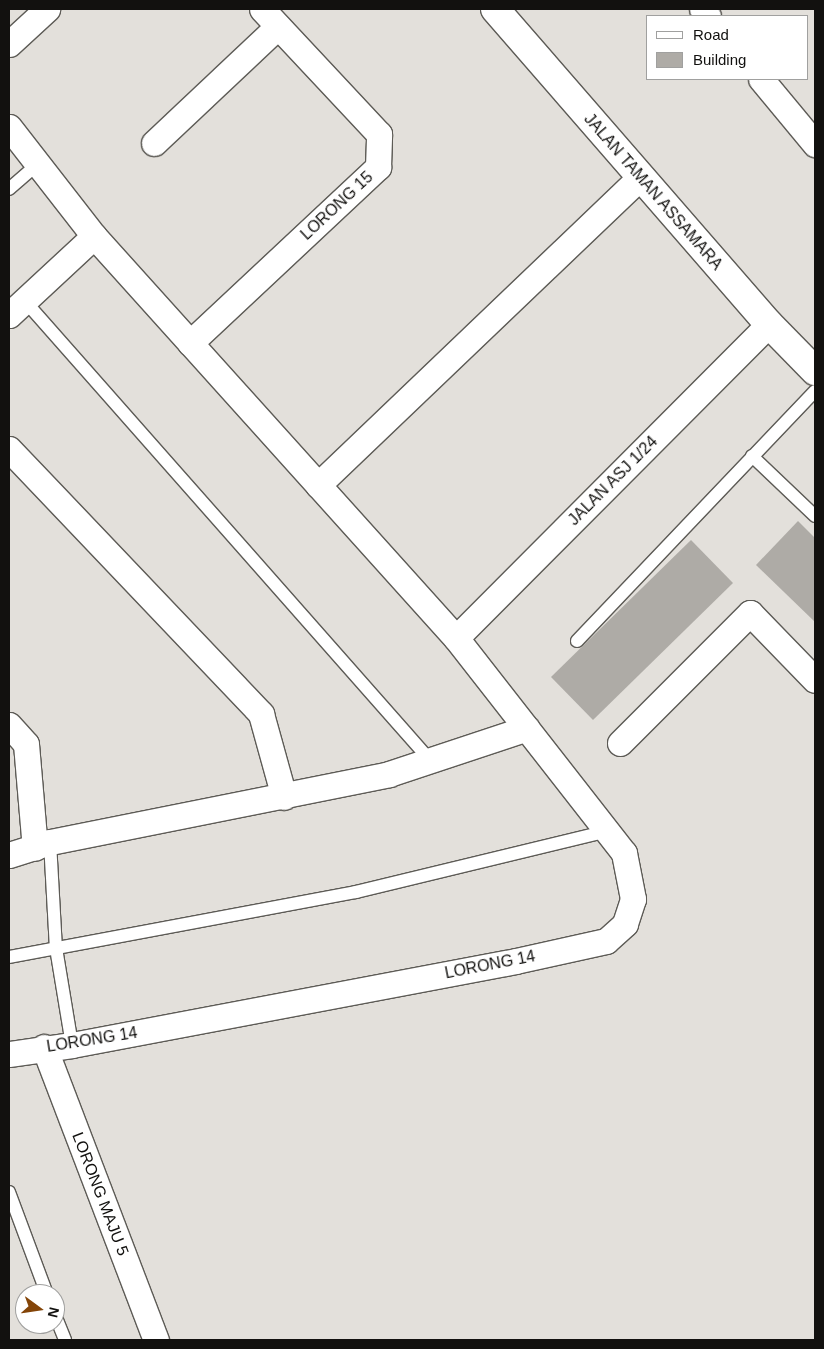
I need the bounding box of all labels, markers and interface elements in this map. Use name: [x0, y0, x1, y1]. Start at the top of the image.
legend: [646, 15, 809, 80]
text: Road: [693, 26, 729, 43]
text: Building: [693, 51, 746, 68]
street label: JALAN TAMAN ASSAMARA: [579, 109, 727, 275]
street label: LORONG 15: [297, 168, 377, 244]
street label: JALAN ASJ 1/24: [564, 432, 662, 530]
street label: LORONG 14: [443, 947, 537, 983]
street label: LORONG 14: [45, 1023, 139, 1057]
street label: LORONG MAJU 5: [68, 1130, 132, 1258]
north arrow: [15, 1284, 65, 1334]
text: N: [45, 1306, 63, 1319]

